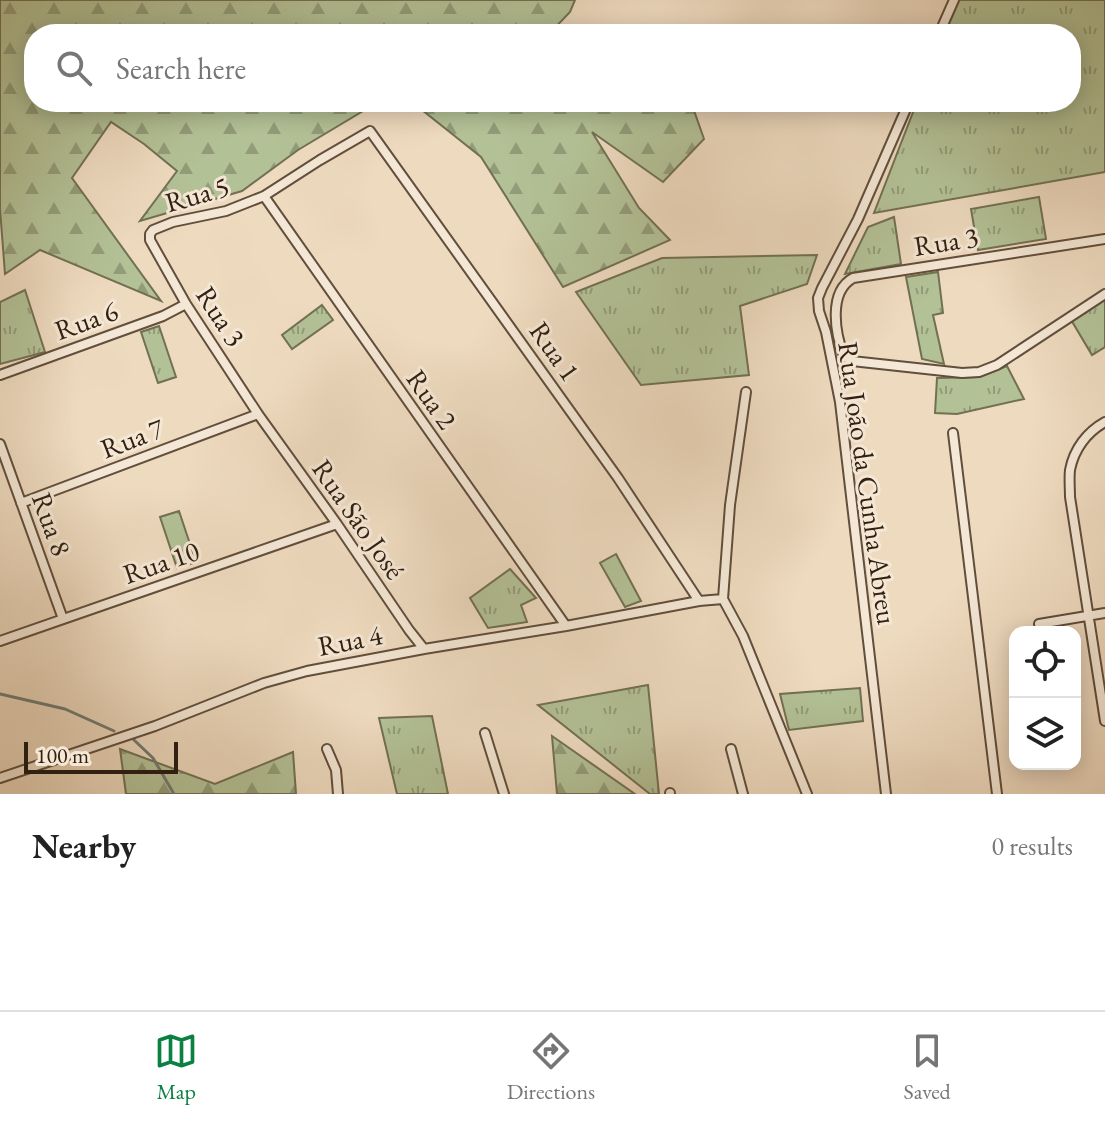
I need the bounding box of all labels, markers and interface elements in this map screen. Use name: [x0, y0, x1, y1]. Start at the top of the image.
search box: [24, 24, 1081, 112]
icon: search: [52, 46, 96, 90]
text: Search here: [116, 49, 246, 88]
street label: Rua 5: [161, 168, 233, 220]
street label: Rua 3: [911, 218, 981, 264]
street label: Rua 3: [188, 279, 254, 353]
street label: Rua 6: [49, 292, 123, 348]
street label: Rua 1: [522, 314, 588, 388]
street label: Rua João da Cunha Abreu: [830, 339, 906, 627]
street label: Rua 2: [399, 362, 466, 436]
street label: Rua 7: [95, 409, 169, 466]
street label: Rua São José: [305, 452, 414, 586]
street label: Rua 8: [24, 487, 80, 561]
street label: Rua 10: [118, 532, 204, 592]
street label: Rua 4: [315, 616, 386, 664]
map controls: [1009, 626, 1081, 770]
button: locate: [1009, 626, 1081, 698]
button: layers: [1009, 698, 1081, 770]
scale bar: [24, 738, 178, 774]
text: 100 m: [36, 741, 89, 770]
text: Nearby: [32, 824, 136, 868]
text: 0 results: [992, 829, 1073, 863]
tab: Map: [154, 1029, 198, 1106]
tab: Directions: [507, 1029, 595, 1106]
tab: Saved: [904, 1029, 951, 1106]

